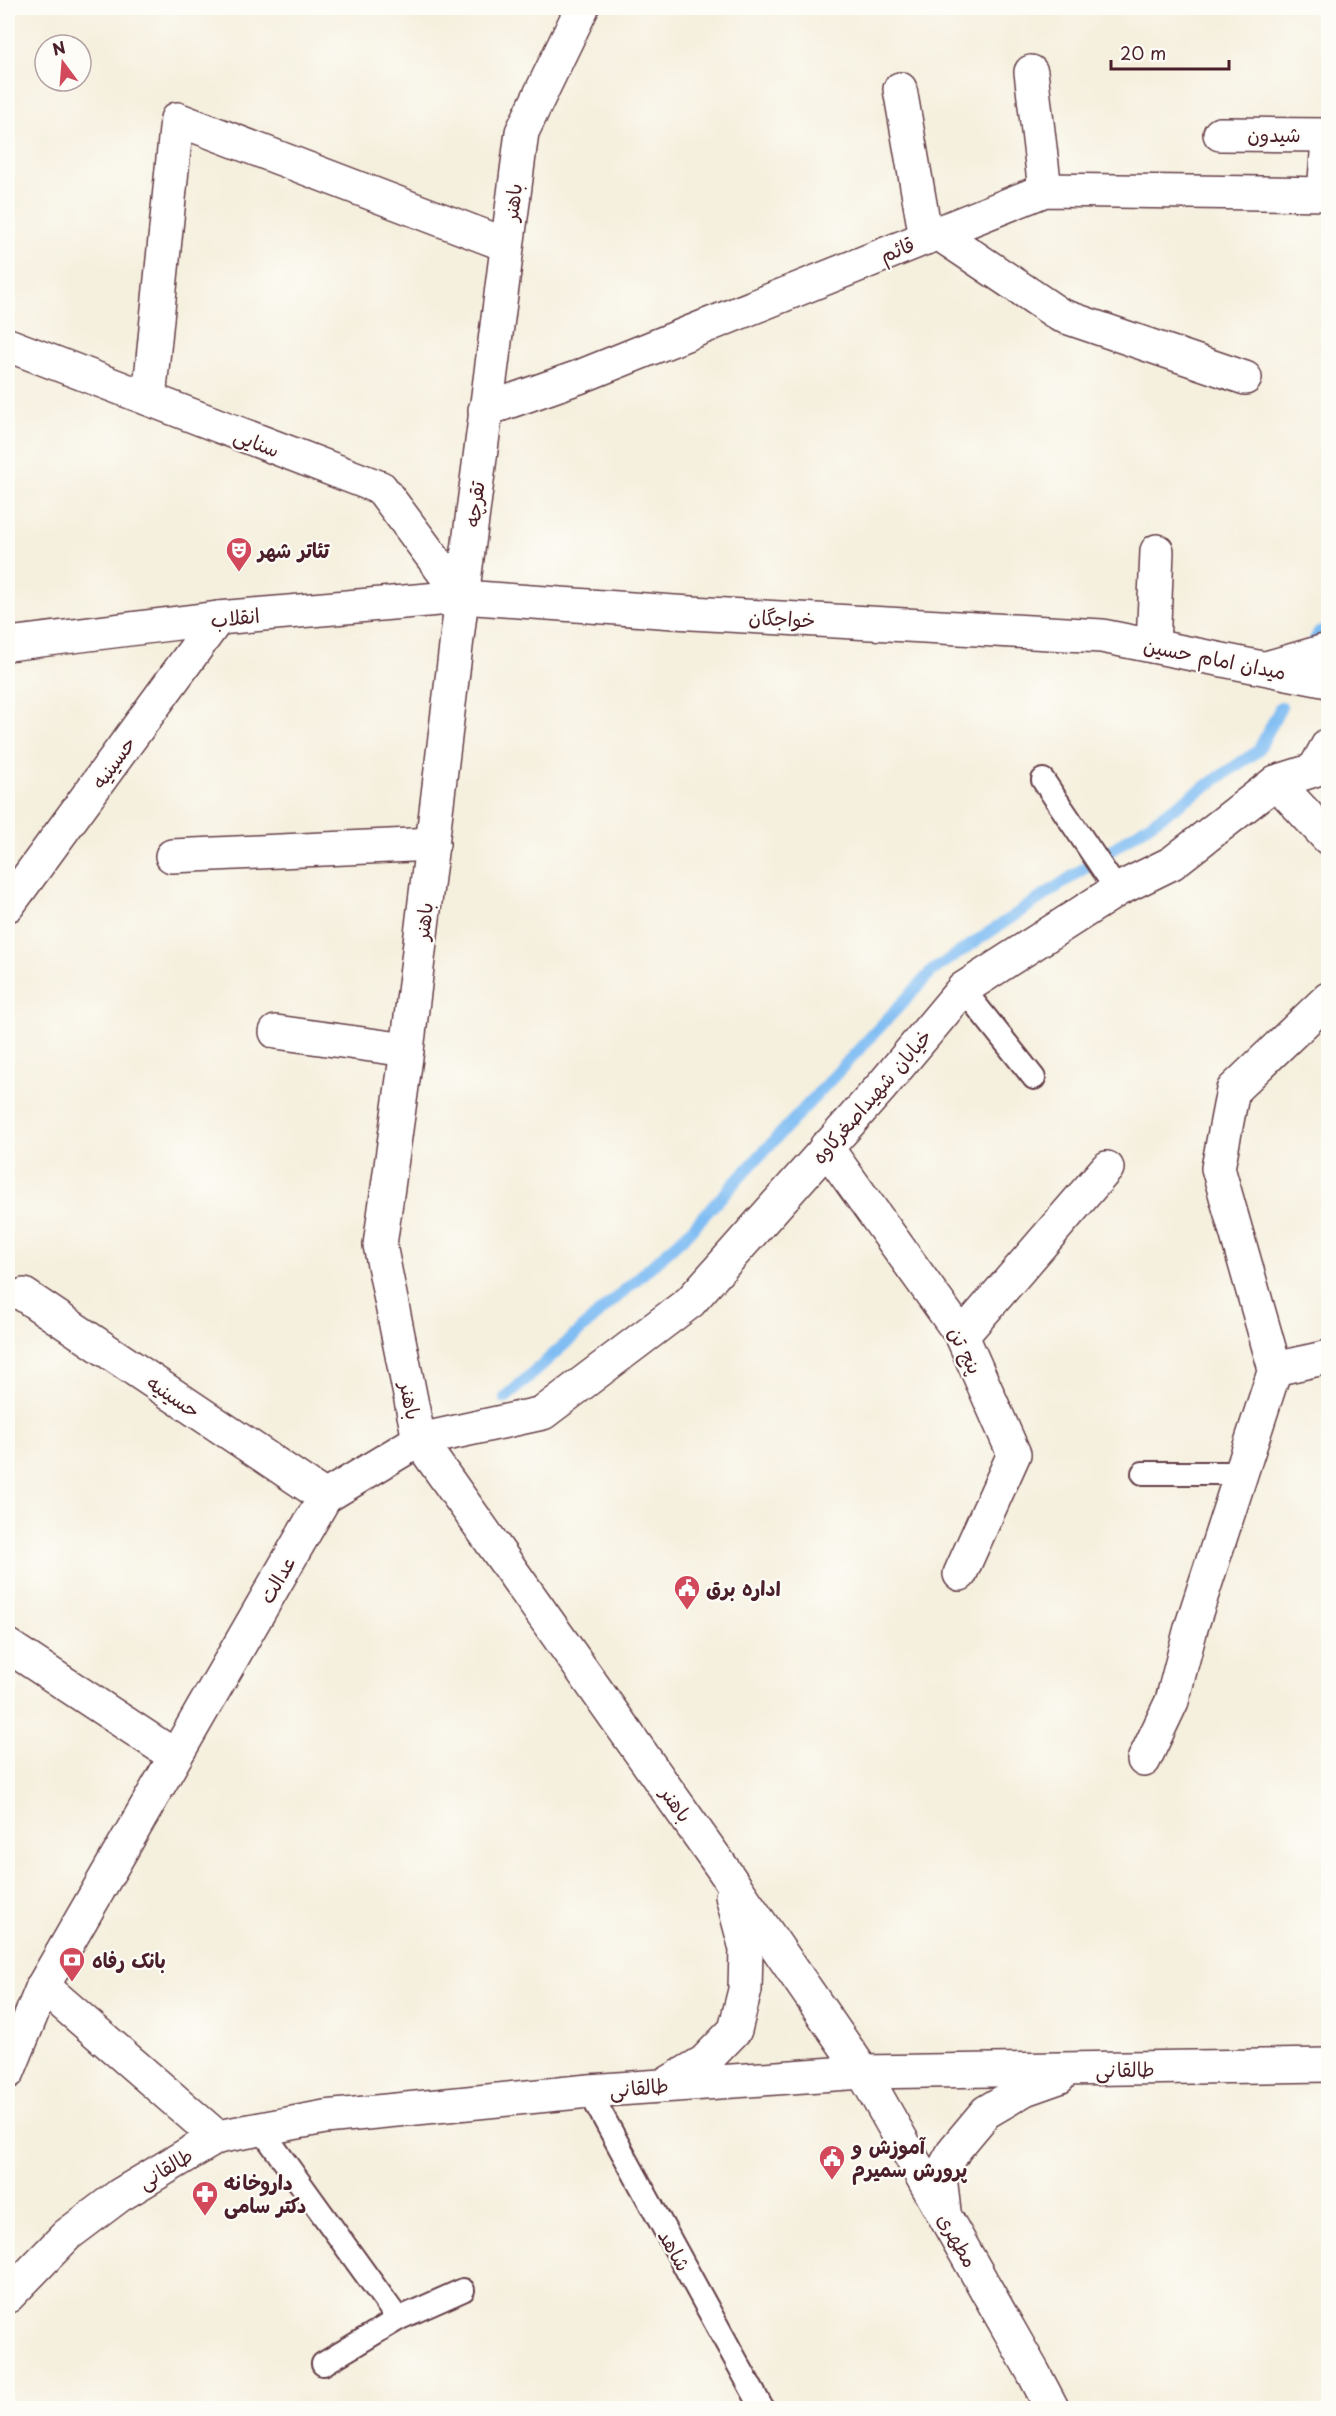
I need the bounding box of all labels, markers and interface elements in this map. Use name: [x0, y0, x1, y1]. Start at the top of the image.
north arrow: [33, 33, 93, 93]
scale bar: [1111, 33, 1230, 71]
text: N: [49, 34, 68, 61]
text: 20 m: [1120, 39, 1166, 66]
street label: شیدون: [1247, 119, 1301, 149]
street label: باهنر: [495, 182, 529, 224]
street label: قائم: [875, 229, 919, 270]
street label: سنایی: [230, 420, 284, 464]
street label: تقرچه: [456, 479, 492, 529]
theatre icon: تئاتر شهر: [224, 535, 254, 573]
place label: تئاتر شهر: [256, 535, 331, 565]
street label: انقلاب: [209, 600, 261, 634]
street label: خواجگان: [748, 601, 816, 635]
street label: میدان امام حسین: [1141, 629, 1289, 688]
street label: حسینیه: [84, 729, 142, 795]
street label: باهنر: [406, 901, 440, 943]
street label: خیابان شهیداصغرکاوه: [804, 1022, 938, 1170]
street label: پنج تن: [941, 1321, 991, 1379]
street label: حسینیه: [141, 1367, 207, 1425]
street label: باهنر: [392, 1378, 429, 1422]
street label: عدالت: [251, 1549, 303, 1609]
public building icon: اداره برق: [672, 1573, 702, 1611]
place label: اداره برق: [706, 1573, 781, 1603]
street label: باهنر: [653, 1778, 700, 1828]
bank icon: بانک رفاه: [57, 1945, 87, 1983]
place label: بانک رفاه: [92, 1945, 166, 1975]
street label: طالقانی: [1095, 2053, 1155, 2085]
street label: طالقانی: [608, 2069, 670, 2105]
place label: آموزش و پرورش سمیرم: [850, 2131, 968, 2185]
street label: طالقانی: [132, 2140, 198, 2196]
public building icon: آموزش و پرورش سمیرم: [817, 2143, 847, 2181]
place label: داروخانه دکتر سامی: [224, 2167, 306, 2220]
pharmacy icon: داروخانه دکتر سامی: [190, 2179, 220, 2217]
street label: مطهری: [930, 2207, 986, 2273]
street label: شاهد: [651, 2224, 699, 2276]

